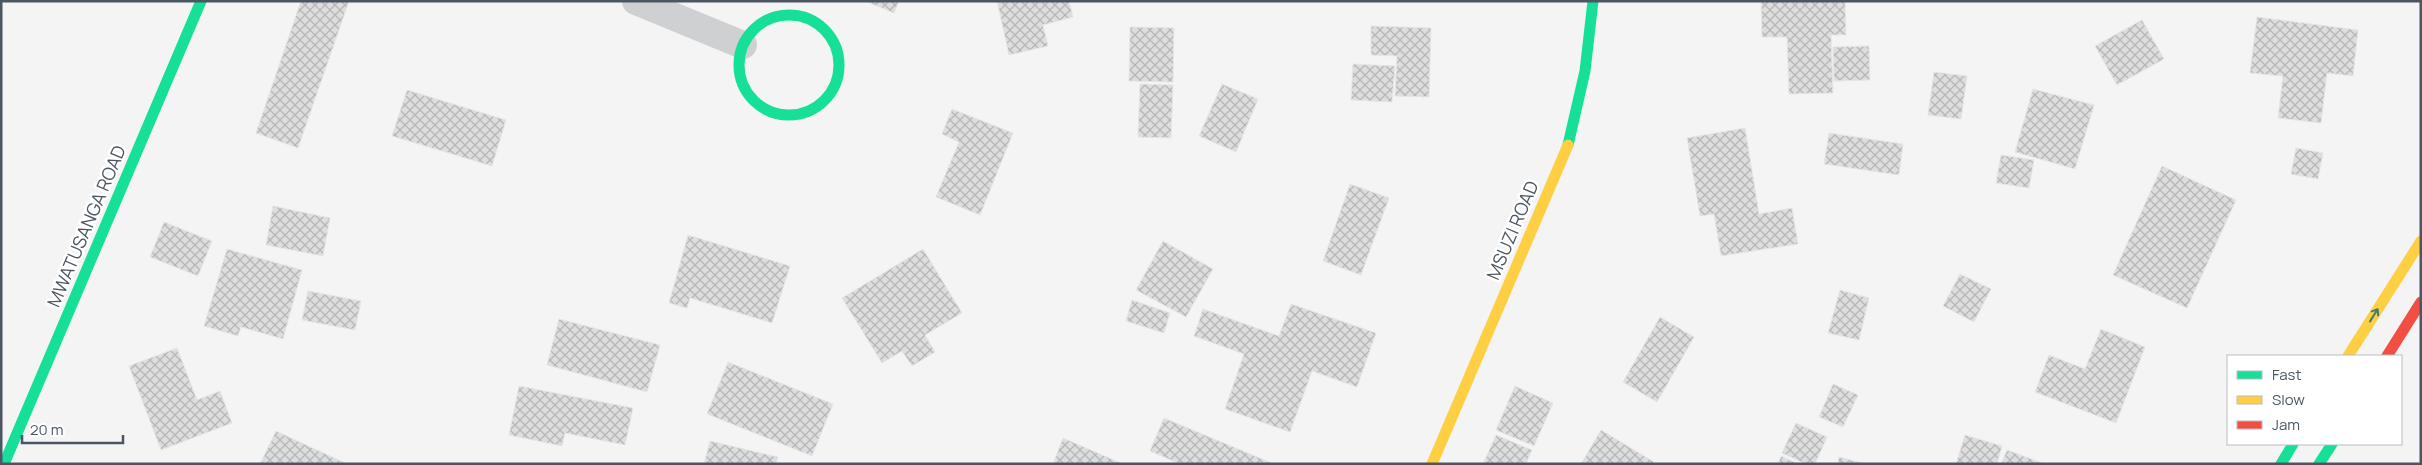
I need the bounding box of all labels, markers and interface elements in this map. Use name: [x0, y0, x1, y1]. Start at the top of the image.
street label: MWATUSANGA ROAD: [41, 141, 131, 311]
street label: MSUZI ROAD: [1480, 177, 1544, 283]
one-way arrow: [2369, 308, 2379, 322]
legend: [2227, 355, 2402, 445]
text: Fast: [2272, 364, 2301, 385]
text: Slow: [2272, 389, 2305, 410]
scale bar: [22, 412, 124, 444]
text: Jam: [2272, 414, 2300, 435]
text: 20 m: [30, 419, 63, 440]

